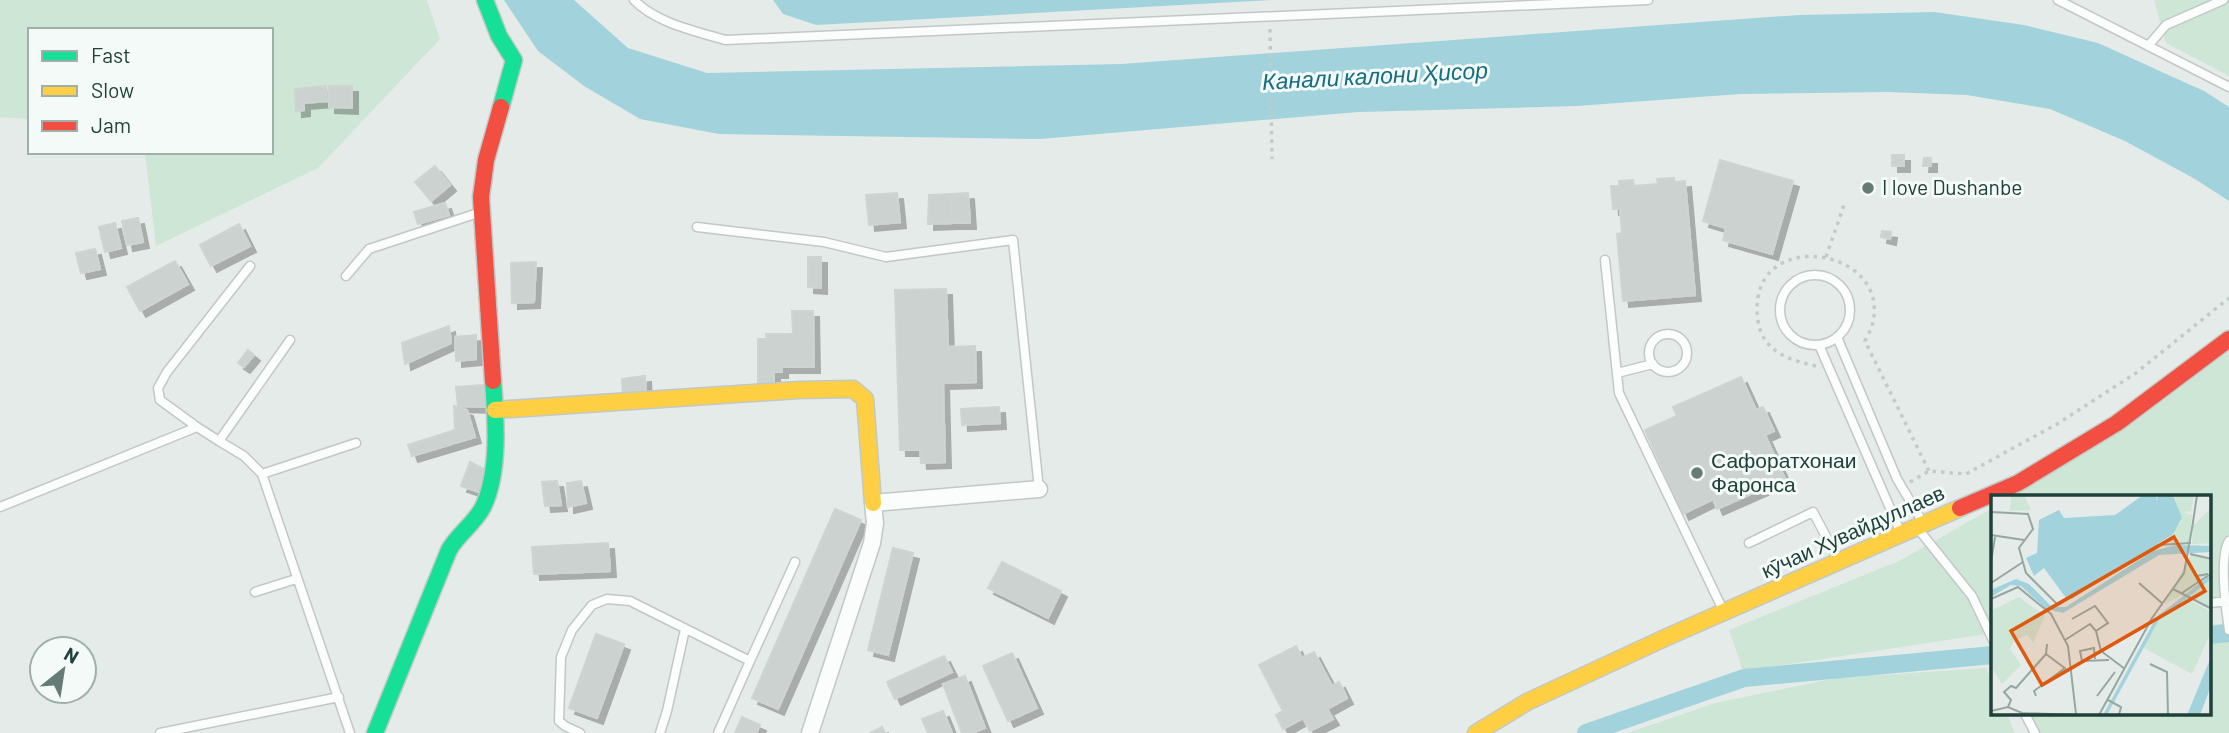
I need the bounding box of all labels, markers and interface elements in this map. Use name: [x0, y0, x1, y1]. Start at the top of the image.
legend: [28, 28, 273, 154]
text: Fast: [91, 42, 131, 67]
water label: Канали калони Ҳисор: [1261, 55, 1489, 95]
text: Slow: [91, 77, 134, 102]
text: Jam: [91, 112, 131, 137]
place label: I love Dushanbe: [1882, 174, 2022, 199]
marker: I love Dushanbe: [1860, 180, 1876, 196]
place label: Сафоратхонаи Фаронса: [1711, 447, 1857, 496]
marker: Сафоратхонаи Фаронса: [1689, 465, 1705, 481]
street label: кӯчаи Хувайдуллаев: [1757, 479, 1948, 582]
inset map: [1991, 495, 2212, 716]
north arrow: [28, 635, 98, 705]
text: N: [61, 642, 83, 668]

